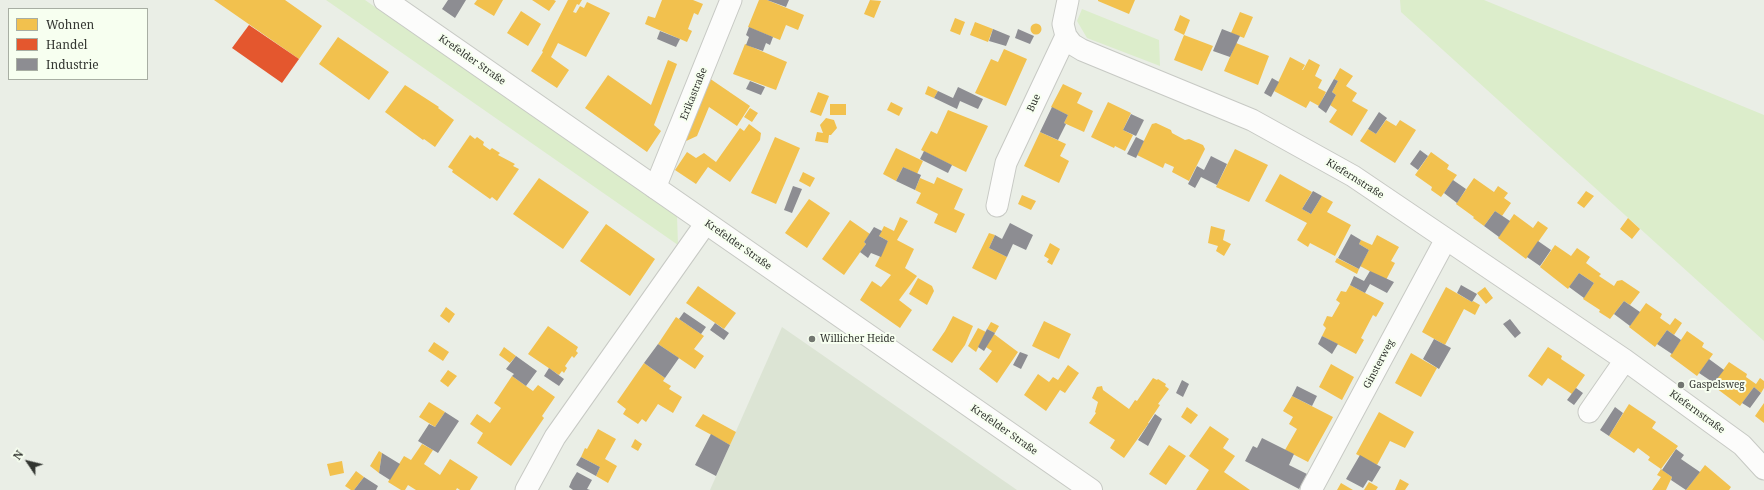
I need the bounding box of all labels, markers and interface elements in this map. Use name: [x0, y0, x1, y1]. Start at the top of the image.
legend: [8, 8, 148, 80]
text: Wohnen: [46, 16, 94, 33]
street label: Krefelder Straße: [436, 32, 508, 88]
text: Handel: [46, 36, 88, 53]
text: Industrie: [46, 56, 99, 73]
street label: Erikastraße: [678, 66, 710, 122]
street label: Bue: [1025, 92, 1043, 114]
street label: Kiefernstraße: [1324, 156, 1386, 202]
street label: Krefelder Straße: [702, 217, 774, 273]
place label: Willicher Heide: [820, 333, 895, 345]
marker: Willicher Heide: [807, 334, 817, 344]
street label: Ginsterweg: [1361, 337, 1397, 391]
place label: Gaspelsweg: [1689, 379, 1745, 391]
marker: Gaspelsweg: [1676, 380, 1686, 390]
street label: Kiefernstraße: [1667, 388, 1727, 436]
street label: Krefelder Straße: [968, 402, 1040, 458]
north arrow: [8, 442, 48, 482]
text: N: [9, 447, 26, 463]

